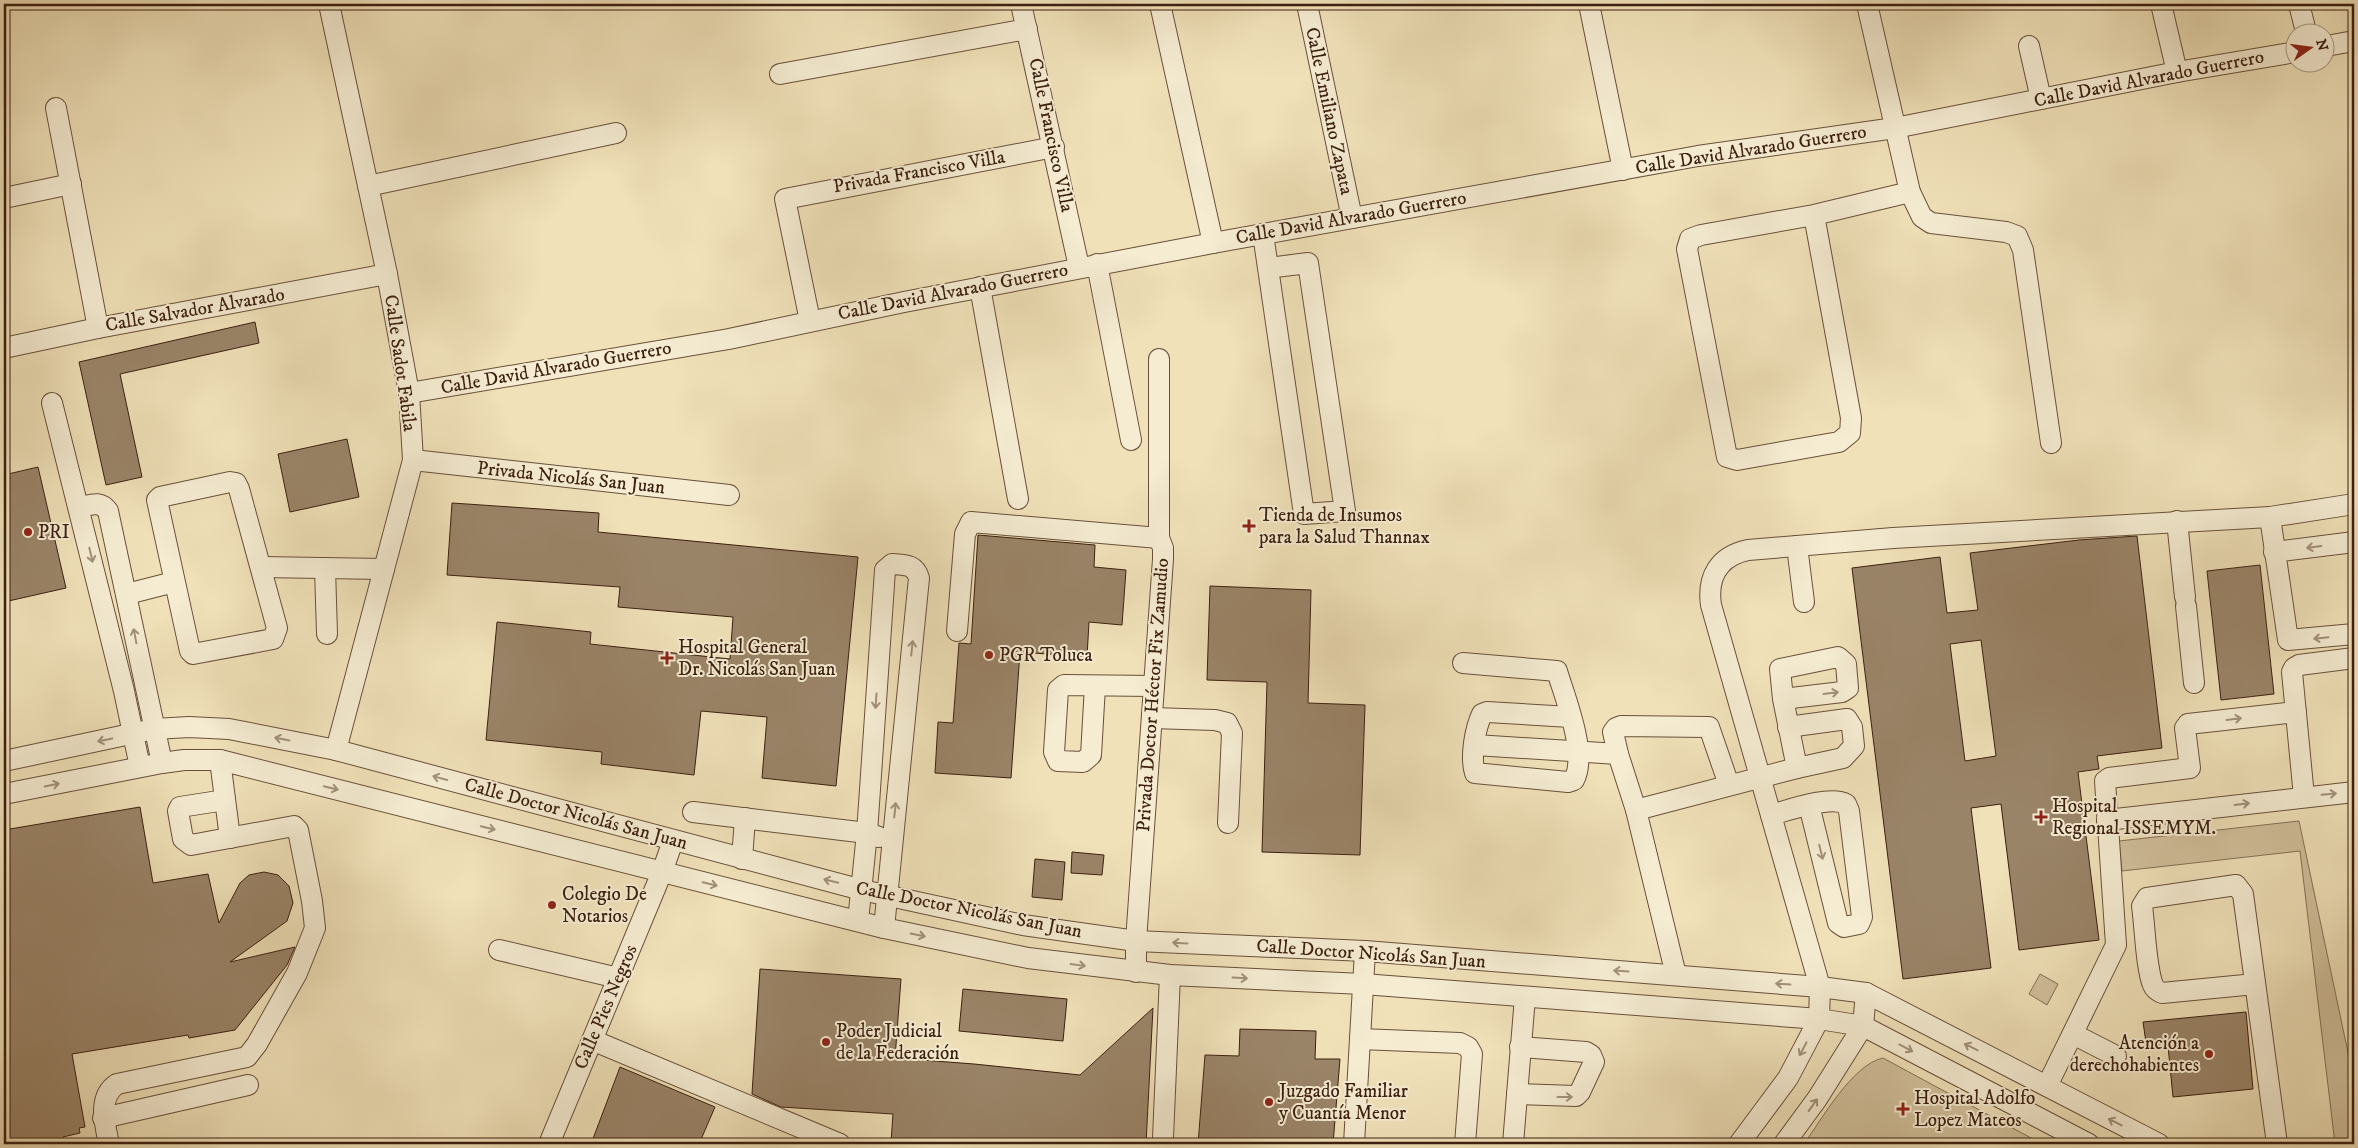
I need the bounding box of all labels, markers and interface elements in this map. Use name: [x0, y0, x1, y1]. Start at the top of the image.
north arrow: [2286, 22, 2336, 72]
street label: Calle Emiliano Zapata: [1300, 25, 1358, 197]
text: N: [2312, 37, 2332, 53]
street label: Calle David Alvarado Guerrero: [2032, 45, 2266, 113]
street label: Calle Francisco Villa: [1023, 56, 1079, 214]
street label: Calle David Alvarado Guerrero: [1634, 120, 1868, 180]
street label: Privada Francisco Villa: [831, 146, 1007, 198]
street label: Calle David Alvarado Guerrero: [1234, 186, 1468, 250]
street label: Calle David Alvarado Guerrero: [836, 258, 1070, 326]
street label: Calle Salvador Alvarado: [103, 283, 287, 337]
street label: Calle Sadot Fabila: [379, 293, 421, 433]
street label: Calle David Alvarado Guerrero: [439, 336, 673, 400]
street label: Privada Nicolás San Juan: [476, 457, 666, 499]
place label: Tienda de Insumos para la Salud Thannax: [1258, 504, 1430, 549]
marker: Tienda de Insumos para la Salud Thannax: [1243, 520, 1255, 532]
place label: PRI: [38, 521, 70, 544]
marker: PRI: [22, 526, 34, 538]
one-way arrow: [2307, 542, 2323, 552]
one-way arrow: [87, 546, 96, 562]
street label: Privada Doctor Héctor Fix Zamudio: [1132, 557, 1174, 833]
one-way arrow: [130, 628, 139, 644]
one-way arrow: [2313, 633, 2329, 643]
place label: Hospital General Dr. Nicolás San Juan: [678, 636, 836, 681]
one-way arrow: [907, 640, 917, 656]
place label: PGR Toluca: [999, 644, 1093, 667]
marker: PGR Toluca: [983, 649, 995, 661]
marker: Hospital General Dr. Nicolás San Juan: [660, 651, 674, 665]
one-way arrow: [1823, 688, 1839, 698]
one-way arrow: [871, 692, 880, 708]
one-way arrow: [2225, 714, 2241, 724]
one-way arrow: [275, 734, 291, 743]
one-way arrow: [97, 736, 113, 745]
one-way arrow: [433, 772, 449, 782]
street label: Calle Doctor Nicolás San Juan: [462, 773, 690, 855]
one-way arrow: [43, 779, 59, 789]
one-way arrow: [322, 784, 338, 793]
one-way arrow: [2321, 790, 2337, 799]
place label: Hospital Regional ISSEMYM.: [2052, 795, 2216, 840]
one-way arrow: [2234, 799, 2250, 809]
one-way arrow: [890, 802, 900, 818]
marker: Hospital Regional ISSEMYM.: [2034, 810, 2048, 824]
one-way arrow: [480, 824, 496, 833]
one-way arrow: [1816, 844, 1826, 860]
one-way arrow: [823, 876, 839, 886]
street label: Calle Doctor Nicolás San Juan: [854, 877, 1084, 943]
one-way arrow: [701, 880, 717, 889]
place label: Colegio De Notarios: [562, 883, 647, 928]
marker: Colegio De Notarios: [546, 899, 558, 911]
one-way arrow: [910, 931, 926, 940]
street label: Calle Doctor Nicolás San Juan: [1256, 935, 1487, 973]
one-way arrow: [1172, 938, 1188, 947]
street label: Calle Pies Negros: [569, 941, 643, 1073]
one-way arrow: [1070, 960, 1086, 970]
one-way arrow: [1614, 967, 1630, 976]
one-way arrow: [1232, 974, 1248, 983]
one-way arrow: [1776, 979, 1792, 989]
place label: Poder Judicial de la Federación: [836, 1020, 959, 1065]
place label: Atención a derechohabientes: [2070, 1032, 2199, 1077]
marker: Poder Judicial de la Federación: [820, 1036, 832, 1048]
one-way arrow: [1798, 1041, 1807, 1056]
one-way arrow: [1964, 1042, 1979, 1051]
one-way arrow: [1899, 1044, 1913, 1054]
marker: Atención a derechohabientes: [2203, 1048, 2215, 1060]
place label: Juzgado Familiar y Cuantía Menor: [1277, 1080, 1408, 1125]
place label: Hospital Adolfo Lopez Mateos: [1914, 1087, 2035, 1132]
one-way arrow: [1557, 1092, 1573, 1102]
marker: Juzgado Familiar y Cuantía Menor: [1263, 1096, 1275, 1108]
one-way arrow: [1808, 1098, 1818, 1112]
marker: Hospital Adolfo Lopez Mateos: [1896, 1102, 1910, 1116]
one-way arrow: [2108, 1117, 2123, 1127]

